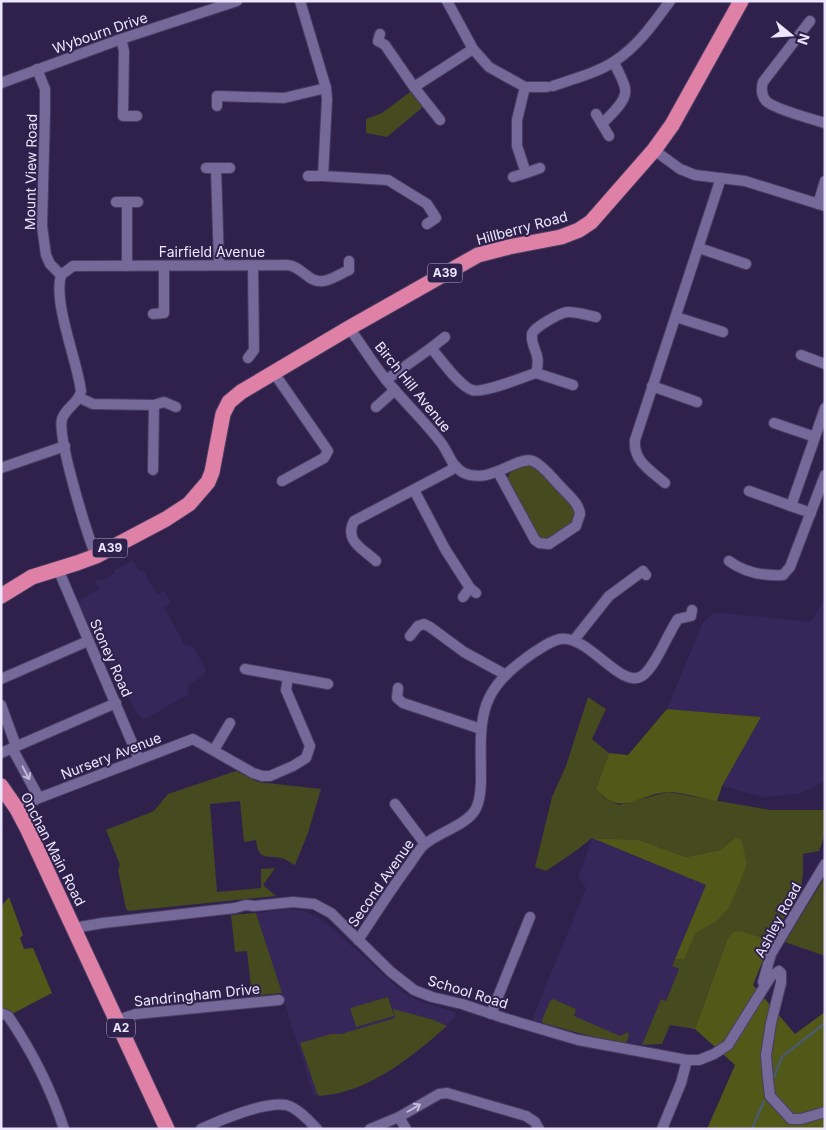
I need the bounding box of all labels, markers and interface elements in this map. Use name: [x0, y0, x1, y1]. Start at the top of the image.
street label: Wybourn Drive: [50, 8, 150, 57]
north arrow: [766, 10, 816, 60]
text: N: [794, 31, 814, 47]
street label: Mount View Road: [21, 114, 40, 230]
street label: Hillberry Road: [474, 207, 569, 248]
street label: Fairfield Avenue: [159, 243, 265, 260]
road number: A39: [428, 264, 462, 282]
street label: Birch Hill Avenue: [372, 338, 455, 435]
road number: A39: [92, 538, 128, 558]
street label: Stoney Road: [87, 616, 136, 699]
street label: Nursery Avenue: [58, 729, 163, 782]
one-way arrow: [21, 765, 31, 780]
street label: Onchan Main Road: [17, 789, 89, 908]
street label: Second Avenue: [344, 835, 417, 930]
street label: Ashley Road: [751, 879, 804, 960]
street label: School Road: [426, 971, 510, 1012]
street label: Sandringham Drive: [133, 979, 261, 1010]
road number: A2: [107, 1018, 135, 1038]
one-way arrow: [407, 1102, 421, 1112]

